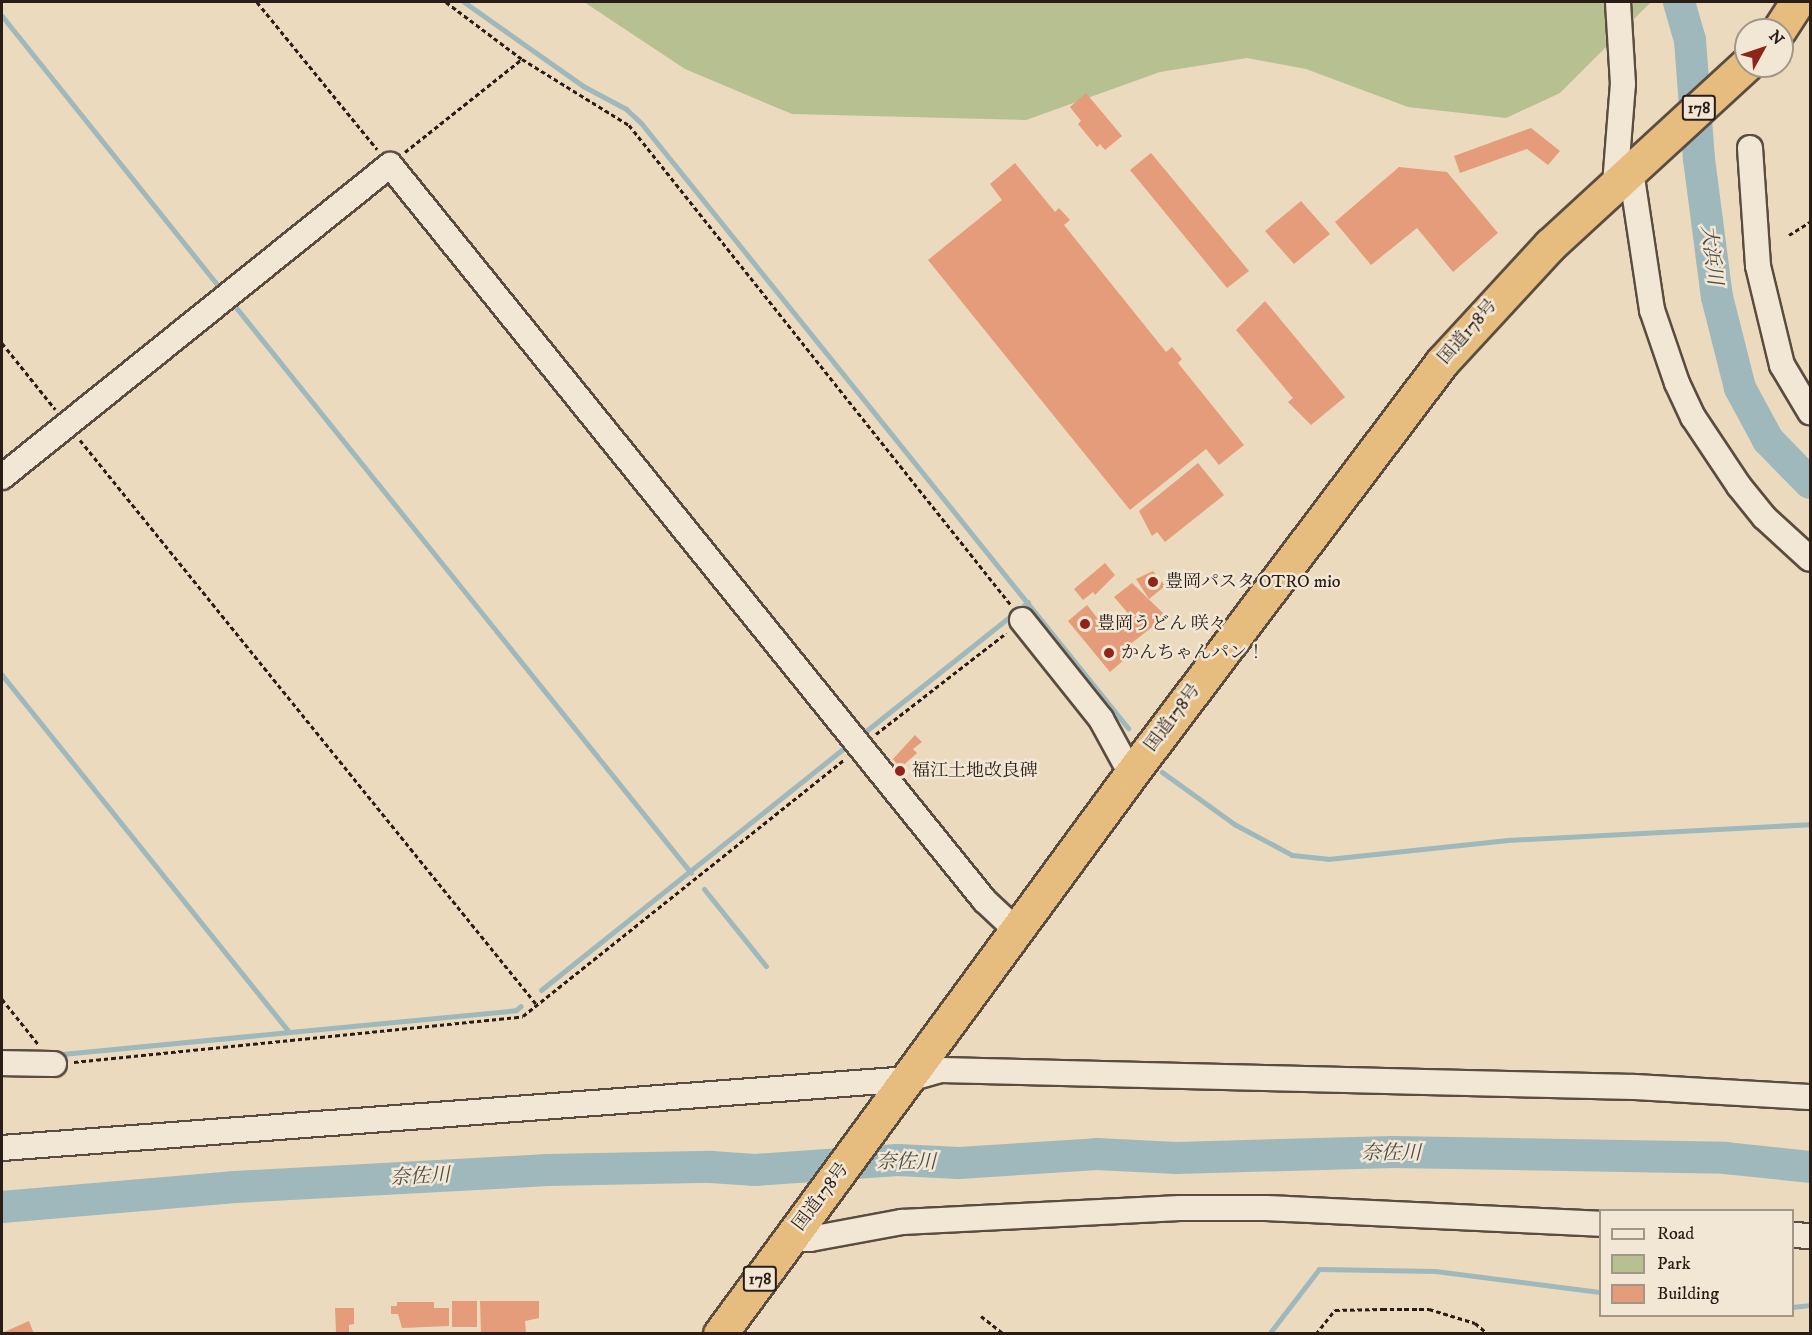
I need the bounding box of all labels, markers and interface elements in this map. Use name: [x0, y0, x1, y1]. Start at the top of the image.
north arrow: [1734, 18, 1794, 78]
text: N: [1764, 26, 1788, 49]
road number: 178: [1681, 95, 1717, 121]
water label: 大浜川: [1695, 224, 1727, 286]
street label: 国道178号: [1434, 295, 1502, 369]
place label: 豊岡パスタ OTRO mio: [1165, 571, 1341, 593]
marker: 豊岡パスタ OTRO mio: [1146, 575, 1160, 589]
place label: 豊岡うどん 咲々: [1097, 613, 1227, 635]
marker: 豊岡うどん 咲々: [1078, 617, 1092, 631]
place label: かんちゃんパン！: [1121, 642, 1265, 664]
marker: かんちゃんパン！: [1102, 646, 1116, 660]
street label: 国道178号: [1141, 680, 1205, 756]
place label: 福江土地改良碑: [912, 760, 1038, 782]
marker: 福江土地改良碑: [893, 764, 907, 778]
water label: 奈佐川: [1361, 1141, 1421, 1165]
water label: 奈佐川: [876, 1150, 936, 1174]
street label: 国道178号: [789, 1159, 853, 1235]
water label: 奈佐川: [389, 1163, 451, 1191]
legend: [1599, 1209, 1794, 1317]
text: Road: [1657, 1223, 1694, 1245]
text: Park: [1657, 1253, 1691, 1275]
road number: 178: [742, 1266, 778, 1292]
text: Building: [1657, 1283, 1719, 1305]

